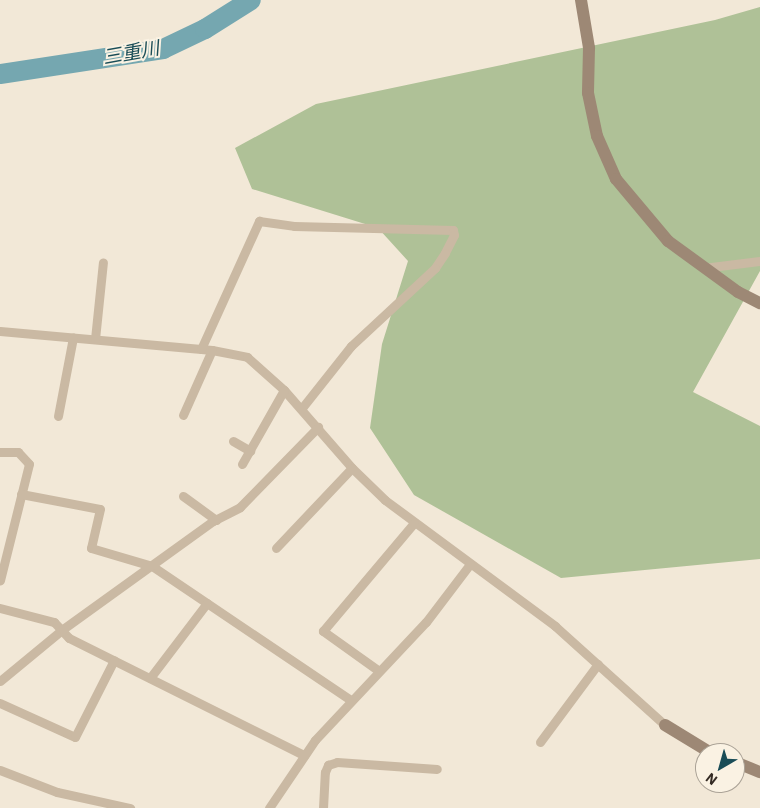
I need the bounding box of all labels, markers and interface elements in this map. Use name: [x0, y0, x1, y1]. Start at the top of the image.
water label: 三重川: [101, 37, 161, 69]
north arrow: [695, 743, 745, 793]
text: N: [702, 769, 721, 789]

